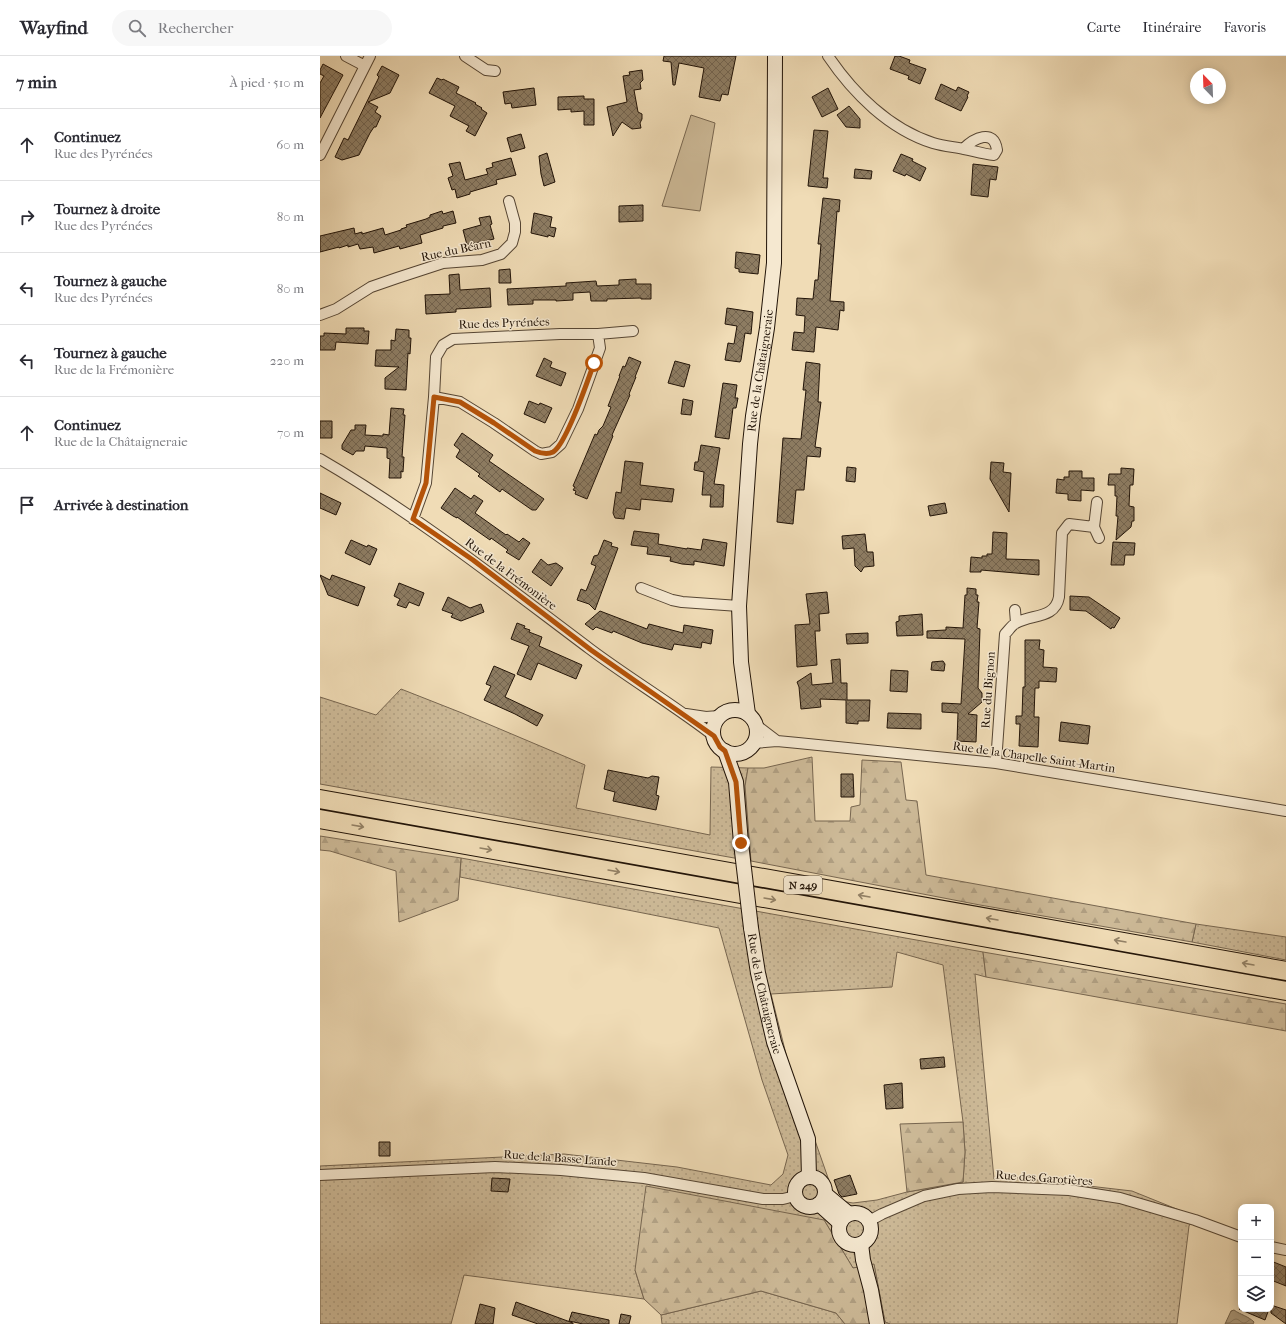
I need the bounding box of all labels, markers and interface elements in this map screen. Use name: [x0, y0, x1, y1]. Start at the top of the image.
search box: [112, 10, 392, 46]
text: Wayfind: [20, 17, 88, 39]
icon: search: [126, 17, 148, 39]
text: Rechercher: [158, 19, 233, 37]
text: Carte: [1087, 19, 1121, 36]
text: Itinéraire: [1143, 19, 1201, 36]
text: Favoris: [1223, 19, 1266, 36]
north arrow: [1190, 68, 1226, 104]
text: 7 min: [16, 72, 57, 92]
text: À pied · 510 m: [229, 75, 304, 90]
text: Continuez: [54, 128, 121, 146]
icon: ahead: [16, 134, 38, 156]
text: 60 m: [276, 137, 304, 152]
text: Rue des Pyrénées: [54, 146, 153, 161]
text: Tournez à droite: [54, 200, 160, 218]
icon: right: [16, 206, 38, 228]
text: 80 m: [277, 209, 304, 224]
text: Rue des Pyrénées: [54, 218, 153, 233]
street label: Rue du Béarn: [420, 236, 492, 264]
text: Tournez à gauche: [54, 272, 167, 290]
icon: left: [16, 278, 38, 300]
text: 80 m: [277, 281, 304, 296]
text: Rue des Pyrénées: [54, 290, 153, 305]
street label: Rue de la Châtaigneraie: [744, 309, 776, 432]
street label: Rue des Pyrénées: [458, 314, 550, 332]
text: Tournez à gauche: [54, 344, 167, 362]
icon: left: [16, 350, 38, 372]
text: 220 m: [270, 353, 304, 368]
route start: [585, 354, 603, 372]
text: Rue de la Frémonière: [54, 362, 174, 377]
text: Continuez: [54, 416, 121, 434]
icon: ahead: [16, 422, 38, 444]
text: 70 m: [277, 425, 304, 440]
text: Rue de la Châtaigneraie: [54, 434, 188, 449]
icon: arrive: [16, 494, 38, 516]
text: Arrivée à destination: [54, 496, 189, 514]
street label: Rue de la Frémonière: [463, 535, 560, 613]
street label: Rue du Bignon: [978, 651, 998, 729]
street label: Rue de la Chapelle Saint-Martin: [952, 739, 1116, 775]
one-way arrow: [351, 822, 364, 830]
route end: [732, 834, 750, 852]
one-way arrow: [479, 845, 492, 853]
one-way arrow: [607, 867, 620, 875]
road number: N 249: [784, 876, 822, 894]
one-way arrow: [858, 891, 871, 899]
one-way arrow: [763, 895, 776, 903]
one-way arrow: [986, 914, 999, 922]
street label: Rue de la Châtaigneraie: [745, 932, 785, 1056]
one-way arrow: [1114, 937, 1127, 945]
one-way arrow: [1241, 960, 1254, 968]
street label: Rue de la Basse Lande: [503, 1147, 617, 1169]
street label: Rue des Garotières: [995, 1168, 1094, 1188]
map controls: [1238, 1204, 1274, 1312]
button: +: [1238, 1204, 1274, 1240]
button: −: [1238, 1240, 1274, 1276]
button: layers: [1238, 1276, 1274, 1312]

